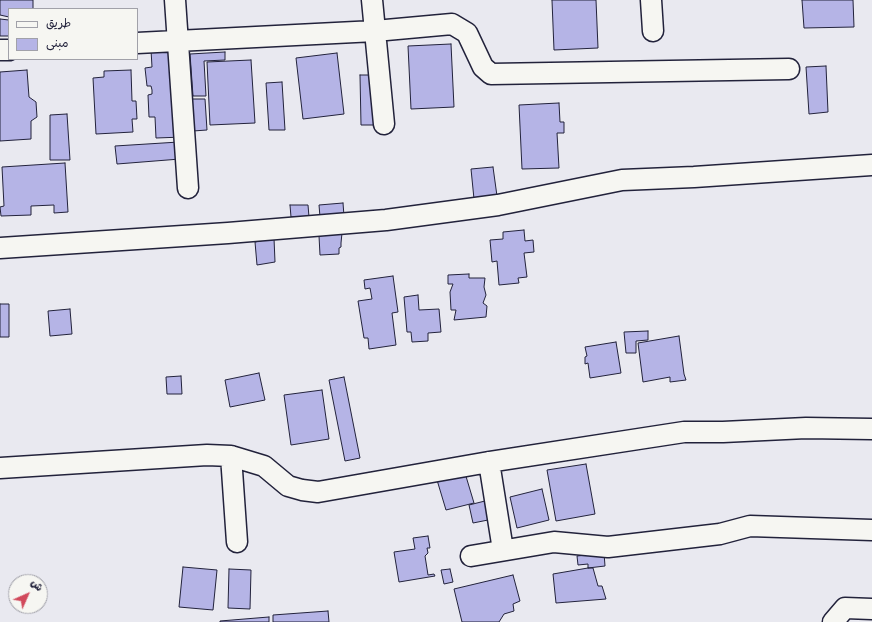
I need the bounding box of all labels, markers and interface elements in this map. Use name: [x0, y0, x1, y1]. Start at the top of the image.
legend: [8, 8, 138, 60]
text: طريق: [46, 18, 71, 32]
text: مبنى: [46, 38, 69, 52]
north arrow: [8, 574, 48, 614]
text: ش: [27, 578, 44, 595]

